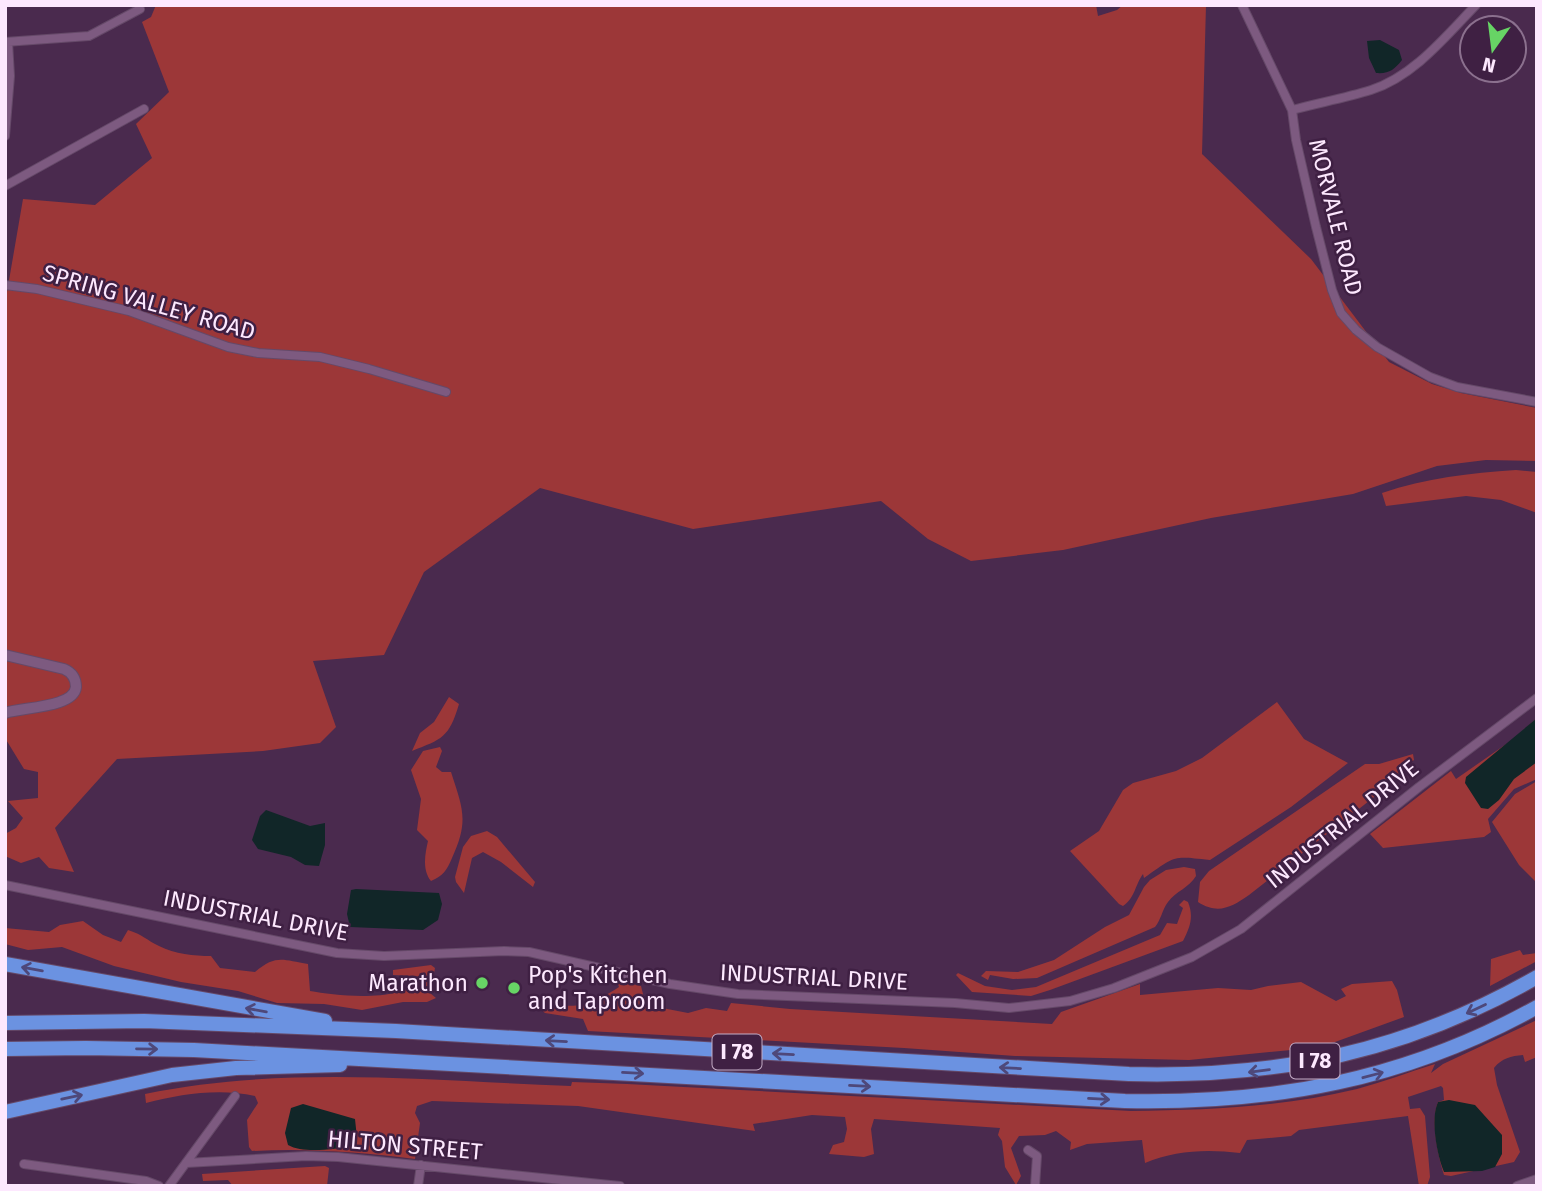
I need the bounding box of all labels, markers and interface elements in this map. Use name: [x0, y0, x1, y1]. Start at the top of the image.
north arrow: [1458, 14, 1528, 84]
text: N: [1480, 52, 1498, 78]
street label: MORVALE ROAD: [1303, 136, 1369, 298]
street label: SPRING VALLEY ROAD: [39, 258, 259, 346]
street label: INDUSTRIAL DRIVE: [1260, 754, 1424, 894]
street label: INDUSTRIAL DRIVE: [161, 883, 351, 947]
street label: INDUSTRIAL DRIVE: [719, 958, 909, 996]
place label: Pop's Kitchen and Taproom: [528, 961, 668, 1015]
one-way arrow: [21, 962, 44, 975]
place label: Marathon: [368, 969, 468, 997]
marker: Marathon: [474, 975, 490, 991]
marker: Pop's Kitchen and Taproom: [506, 980, 522, 996]
one-way arrow: [245, 1002, 268, 1016]
one-way arrow: [1466, 1002, 1487, 1016]
one-way arrow: [545, 1034, 568, 1047]
road number: I 78: [712, 1034, 762, 1070]
one-way arrow: [135, 1042, 158, 1056]
road number: I 78: [1290, 1044, 1340, 1078]
one-way arrow: [772, 1048, 795, 1061]
one-way arrow: [999, 1061, 1022, 1074]
one-way arrow: [1248, 1064, 1270, 1077]
one-way arrow: [622, 1067, 645, 1080]
one-way arrow: [1361, 1068, 1383, 1081]
one-way arrow: [849, 1080, 871, 1093]
one-way arrow: [60, 1090, 83, 1104]
one-way arrow: [1087, 1093, 1110, 1106]
street label: HILTON STREET: [327, 1124, 484, 1166]

